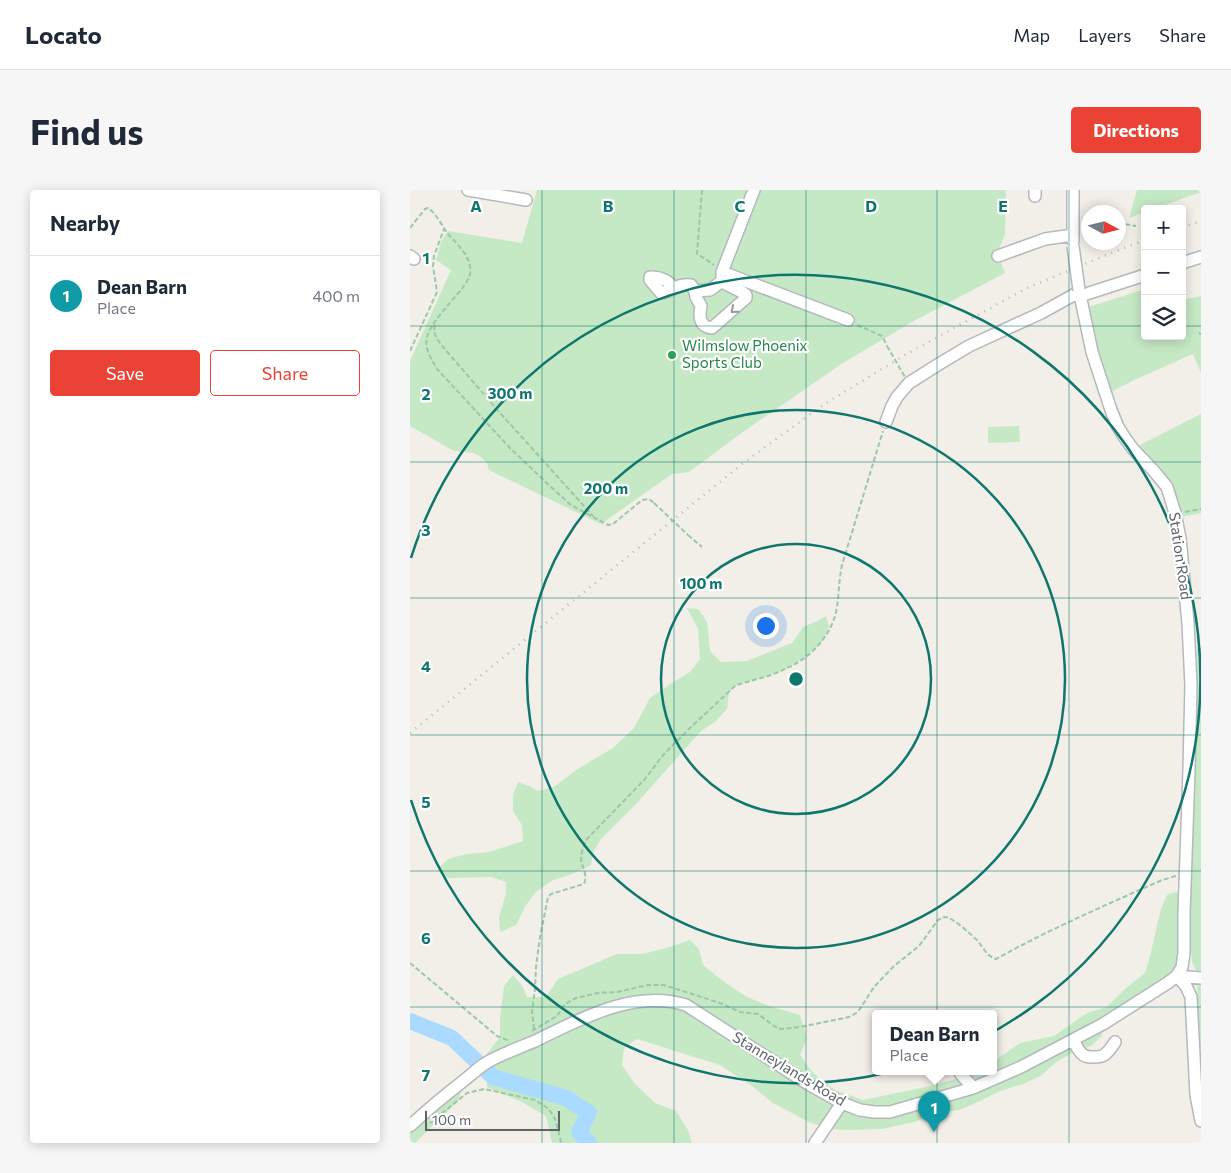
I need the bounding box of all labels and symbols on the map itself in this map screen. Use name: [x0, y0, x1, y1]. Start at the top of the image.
text: A: [470, 196, 482, 215]
text: B: [603, 196, 614, 215]
text: C: [735, 196, 746, 215]
text: D: [865, 196, 877, 215]
text: E: [998, 196, 1008, 215]
north arrow: [1081, 205, 1126, 250]
text: 1: [422, 248, 430, 267]
one-way arrow: [731, 304, 740, 312]
place label: Wilmslow Phoenix Sports Club: [682, 336, 808, 371]
marker: Wilmslow Phoenix Sports Club: [666, 349, 678, 361]
text: 2: [421, 384, 431, 403]
text: 300 m: [488, 384, 532, 402]
text: 200 m: [584, 479, 628, 497]
street label: Station Road: [1166, 511, 1196, 601]
text: 3: [421, 520, 431, 539]
text: 100 m: [680, 574, 722, 592]
your location: [753, 613, 779, 639]
text: 4: [421, 656, 431, 675]
centre of rings: [787, 670, 805, 688]
text: 5: [421, 792, 431, 811]
text: 6: [421, 928, 431, 947]
street label: Stanneylands Road: [730, 1027, 849, 1109]
text: 7: [422, 1065, 431, 1084]
pin: 1: [918, 1091, 950, 1132]
scale bar: [425, 1108, 560, 1131]

